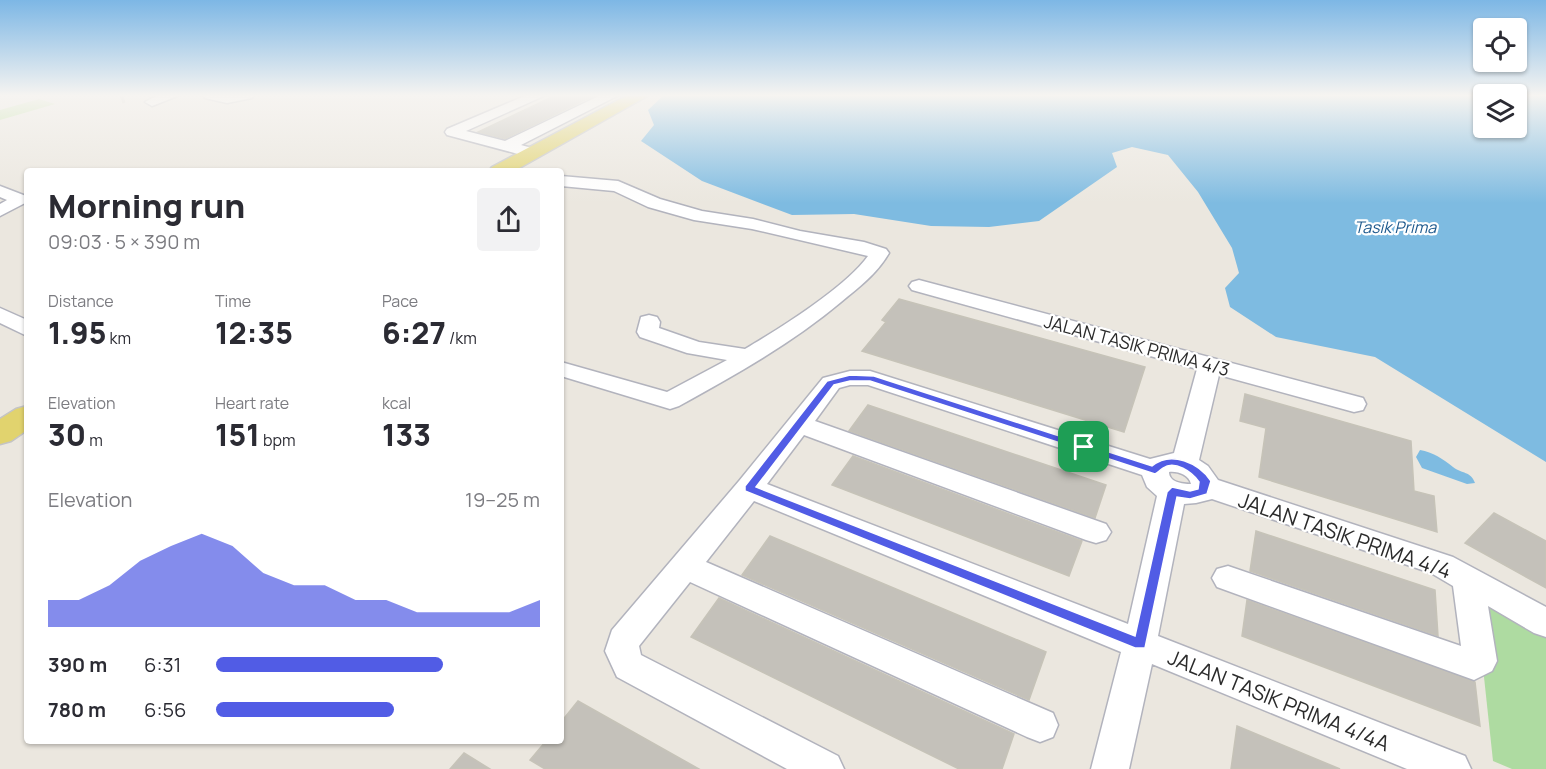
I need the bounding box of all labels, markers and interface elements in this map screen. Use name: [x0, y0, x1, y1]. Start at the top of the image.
map controls: [1473, 18, 1527, 138]
button: locate: [1473, 18, 1527, 72]
button: layers: [1473, 84, 1527, 138]
text: Morning run: [48, 183, 245, 228]
button: share: [477, 188, 540, 251]
water label: Tasik Prima: [1354, 216, 1437, 238]
text: 09:03 · 5 × 390 m: [48, 228, 200, 255]
text: Distance: [48, 290, 114, 312]
text: Time: [215, 290, 251, 312]
text: Pace: [382, 290, 418, 312]
street label: JALAN TASIK PRIMA 4/3: [1042, 309, 1232, 381]
text: 1.95: [48, 312, 106, 353]
text: 12:35: [215, 312, 293, 353]
text: 6:27: [382, 312, 446, 353]
text: km: [106, 327, 131, 349]
text: /km: [446, 327, 477, 349]
text: Elevation: [48, 392, 116, 414]
text: Heart rate: [215, 392, 289, 414]
text: kcal: [382, 392, 411, 414]
text: 30: [48, 414, 86, 455]
text: 151: [215, 414, 260, 455]
text: 133: [382, 414, 431, 455]
pin: [1058, 421, 1109, 472]
text: m: [86, 429, 103, 451]
text: bpm: [260, 429, 296, 451]
icon: arrive: [1067, 430, 1100, 463]
street label: JALAN TASIK PRIMA 4/4: [1235, 485, 1455, 585]
text: Elevation: [48, 486, 132, 513]
text: 19–25 m: [465, 486, 540, 513]
street label: JALAN TASIK PRIMA 4/4A: [1164, 643, 1394, 757]
text: 390 m: [48, 651, 107, 678]
text: 6:31: [144, 651, 181, 678]
text: 780 m: [48, 696, 106, 723]
text: 6:56: [144, 696, 186, 723]

